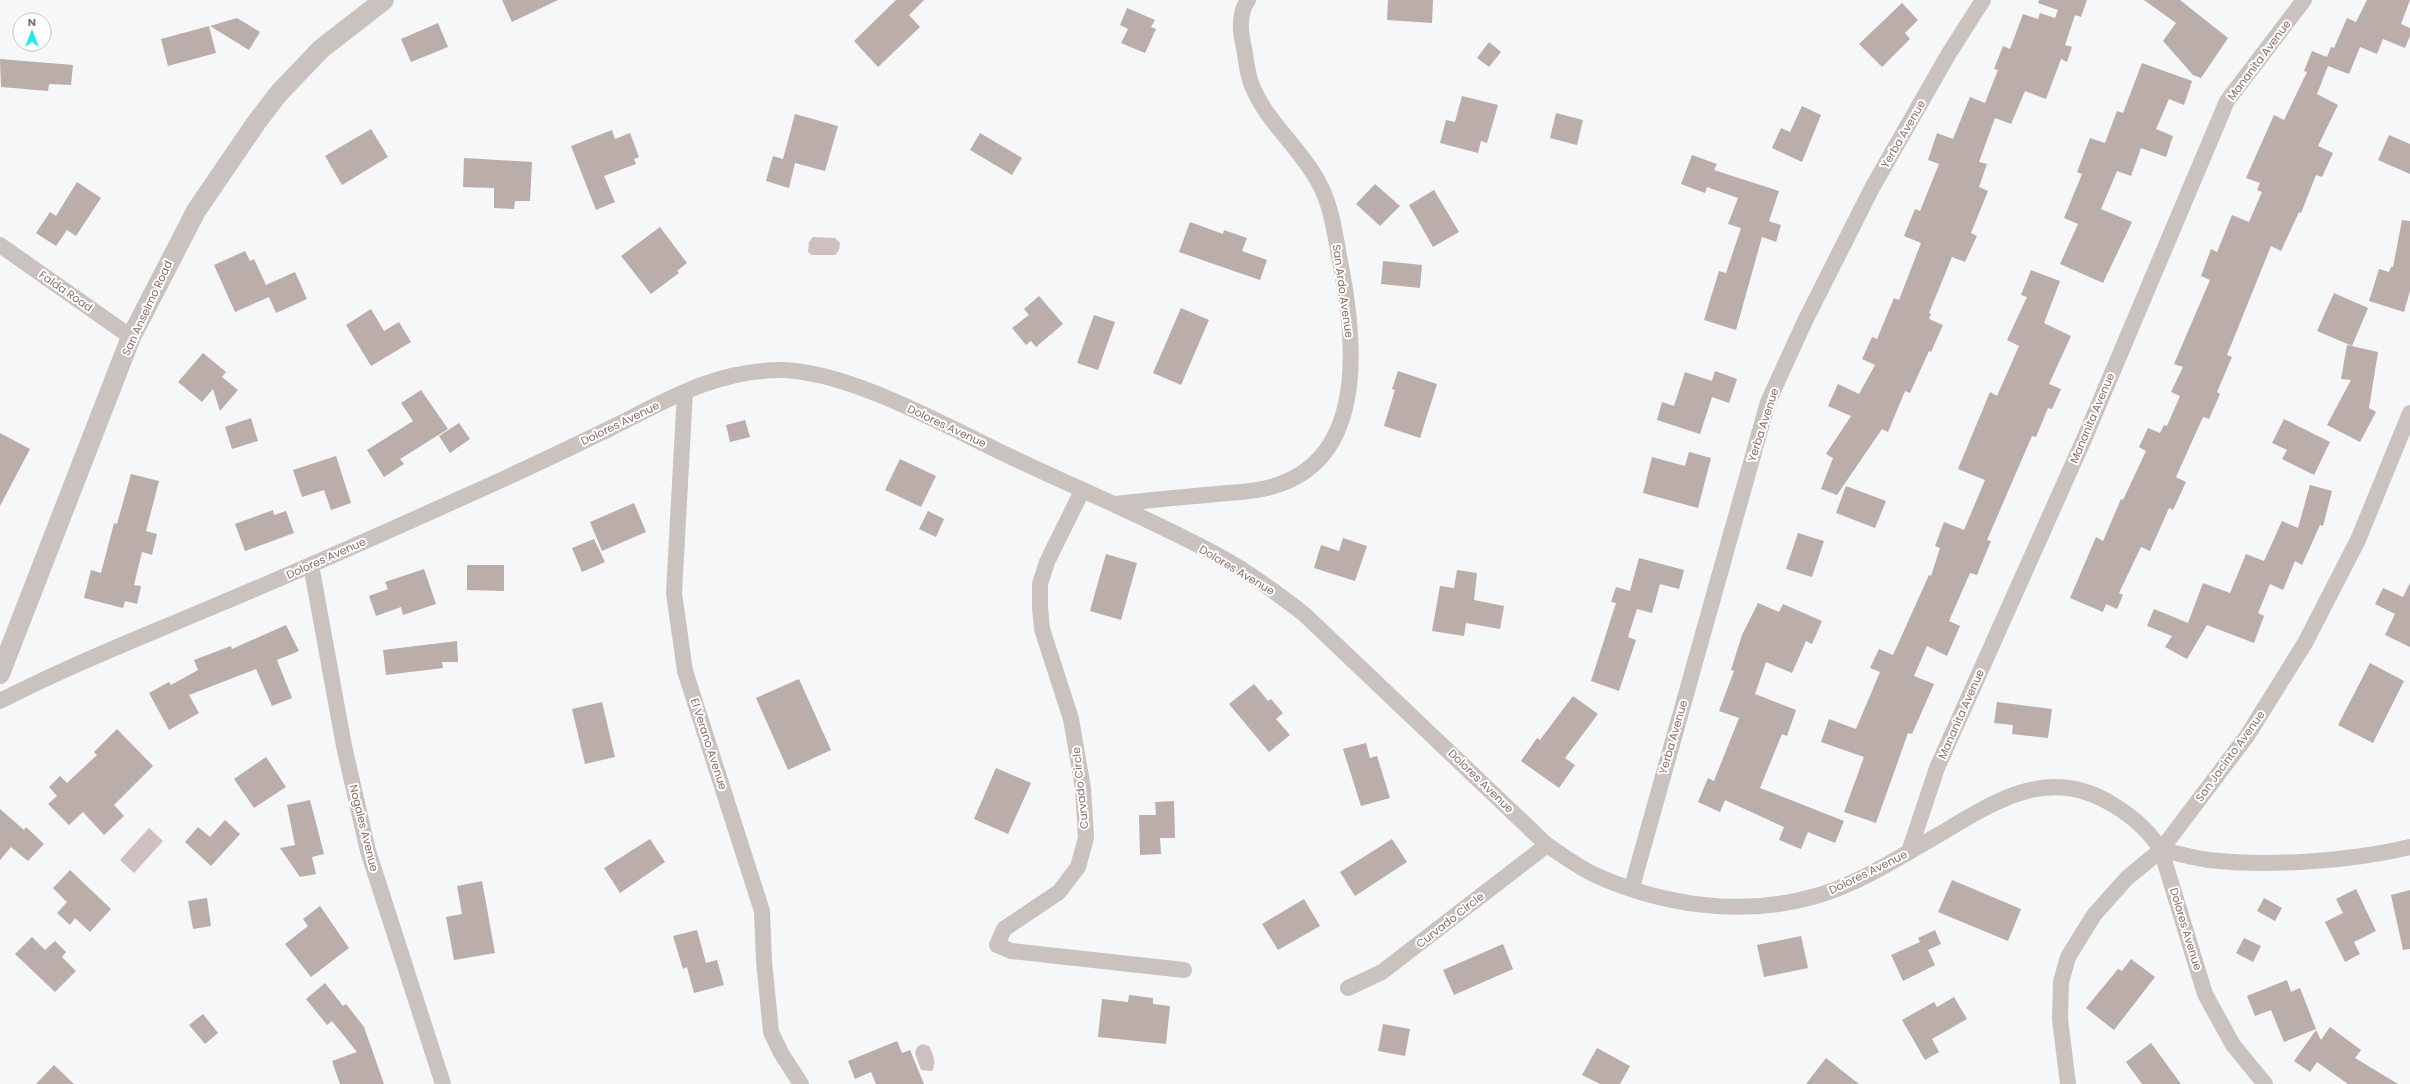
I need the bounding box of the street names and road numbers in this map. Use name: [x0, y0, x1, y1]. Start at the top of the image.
street label: Mananita Avenue: [2223, 16, 2295, 103]
street label: Yerba Avenue: [1877, 97, 1929, 171]
street label: San Ardo Avenue: [1329, 243, 1357, 339]
street label: San Anselmo Road: [118, 258, 176, 358]
street label: Falda Road: [36, 267, 96, 315]
street label: Mananita Avenue: [2066, 370, 2118, 466]
street label: Yerba Avenue: [1744, 386, 1782, 464]
street label: Dolores Avenue: [578, 397, 662, 449]
street label: Dolores Avenue: [905, 401, 989, 451]
street label: Dolores Avenue: [284, 533, 368, 583]
street label: Dolores Avenue: [1196, 541, 1278, 599]
street label: Mananita Avenue: [1934, 666, 1988, 761]
street label: El Verano Avenue: [687, 696, 731, 792]
street label: Yerba Avenue: [1655, 698, 1691, 776]
street label: San Jacinto Avenue: [2192, 707, 2269, 805]
street label: Curvado Circle: [1068, 746, 1092, 830]
street label: Dolores Avenue: [1445, 746, 1517, 817]
street label: Nogales Avenue: [345, 783, 383, 873]
street label: Dolores Avenue: [1826, 846, 1910, 898]
street label: Dolores Avenue: [2166, 886, 2206, 972]
street label: Curvado Circle: [1413, 888, 1487, 952]

